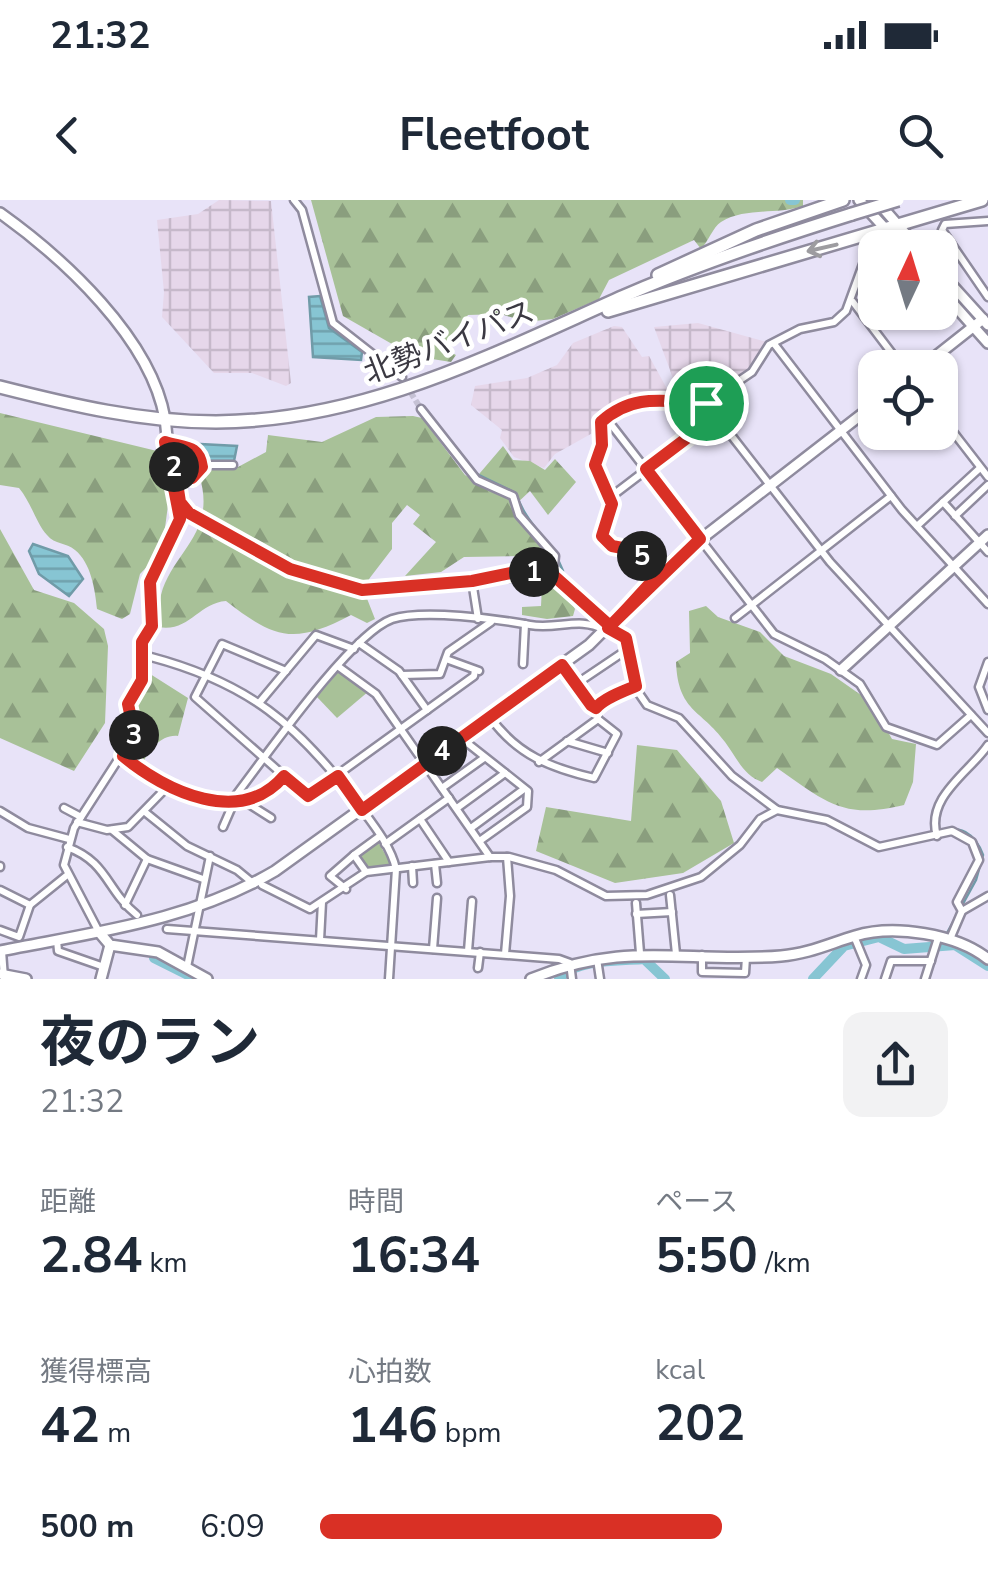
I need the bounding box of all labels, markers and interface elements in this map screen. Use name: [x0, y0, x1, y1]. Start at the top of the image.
text: 21:32: [50, 10, 151, 61]
text: Fleetfoot: [399, 105, 589, 166]
icon: back: [40, 108, 95, 163]
icon: search: [893, 108, 948, 163]
north arrow: [858, 230, 958, 330]
map controls: [858, 230, 958, 450]
one-way arrow: [807, 240, 839, 258]
street label: 北勢バイパス: [358, 291, 540, 394]
button: locate: [858, 350, 958, 450]
pin: [664, 361, 749, 446]
icon: arrive: [679, 376, 734, 431]
pin: 2: [149, 442, 199, 492]
text: 2: [166, 448, 182, 486]
pin: 5: [617, 531, 667, 581]
text: 5: [634, 537, 650, 575]
pin: 1: [509, 547, 559, 597]
text: 1: [526, 553, 542, 591]
pin: 3: [109, 710, 159, 760]
text: 3: [126, 716, 142, 754]
pin: 4: [417, 726, 467, 776]
text: 4: [434, 732, 450, 770]
text: 夜のラン: [40, 1005, 260, 1080]
button: share: [843, 1012, 948, 1117]
text: 21:32: [40, 1080, 124, 1123]
text: 距離: [40, 1183, 96, 1221]
text: 時間: [348, 1183, 404, 1221]
text: ペース: [655, 1183, 738, 1221]
text: 2.84: [40, 1221, 142, 1290]
text: 16:34: [348, 1221, 480, 1290]
text: 5:50: [655, 1221, 758, 1290]
text: km: [142, 1244, 188, 1282]
text: /km: [758, 1244, 811, 1282]
text: kcal: [655, 1351, 705, 1389]
text: 獲得標高: [40, 1353, 152, 1391]
text: 心拍数: [348, 1353, 432, 1391]
text: 202: [655, 1389, 745, 1458]
text: 42: [40, 1391, 100, 1460]
text: 146: [348, 1391, 438, 1460]
text: m: [100, 1414, 131, 1452]
text: bpm: [438, 1414, 501, 1452]
text: 500 m: [40, 1505, 134, 1548]
text: 6:09: [200, 1505, 265, 1548]

